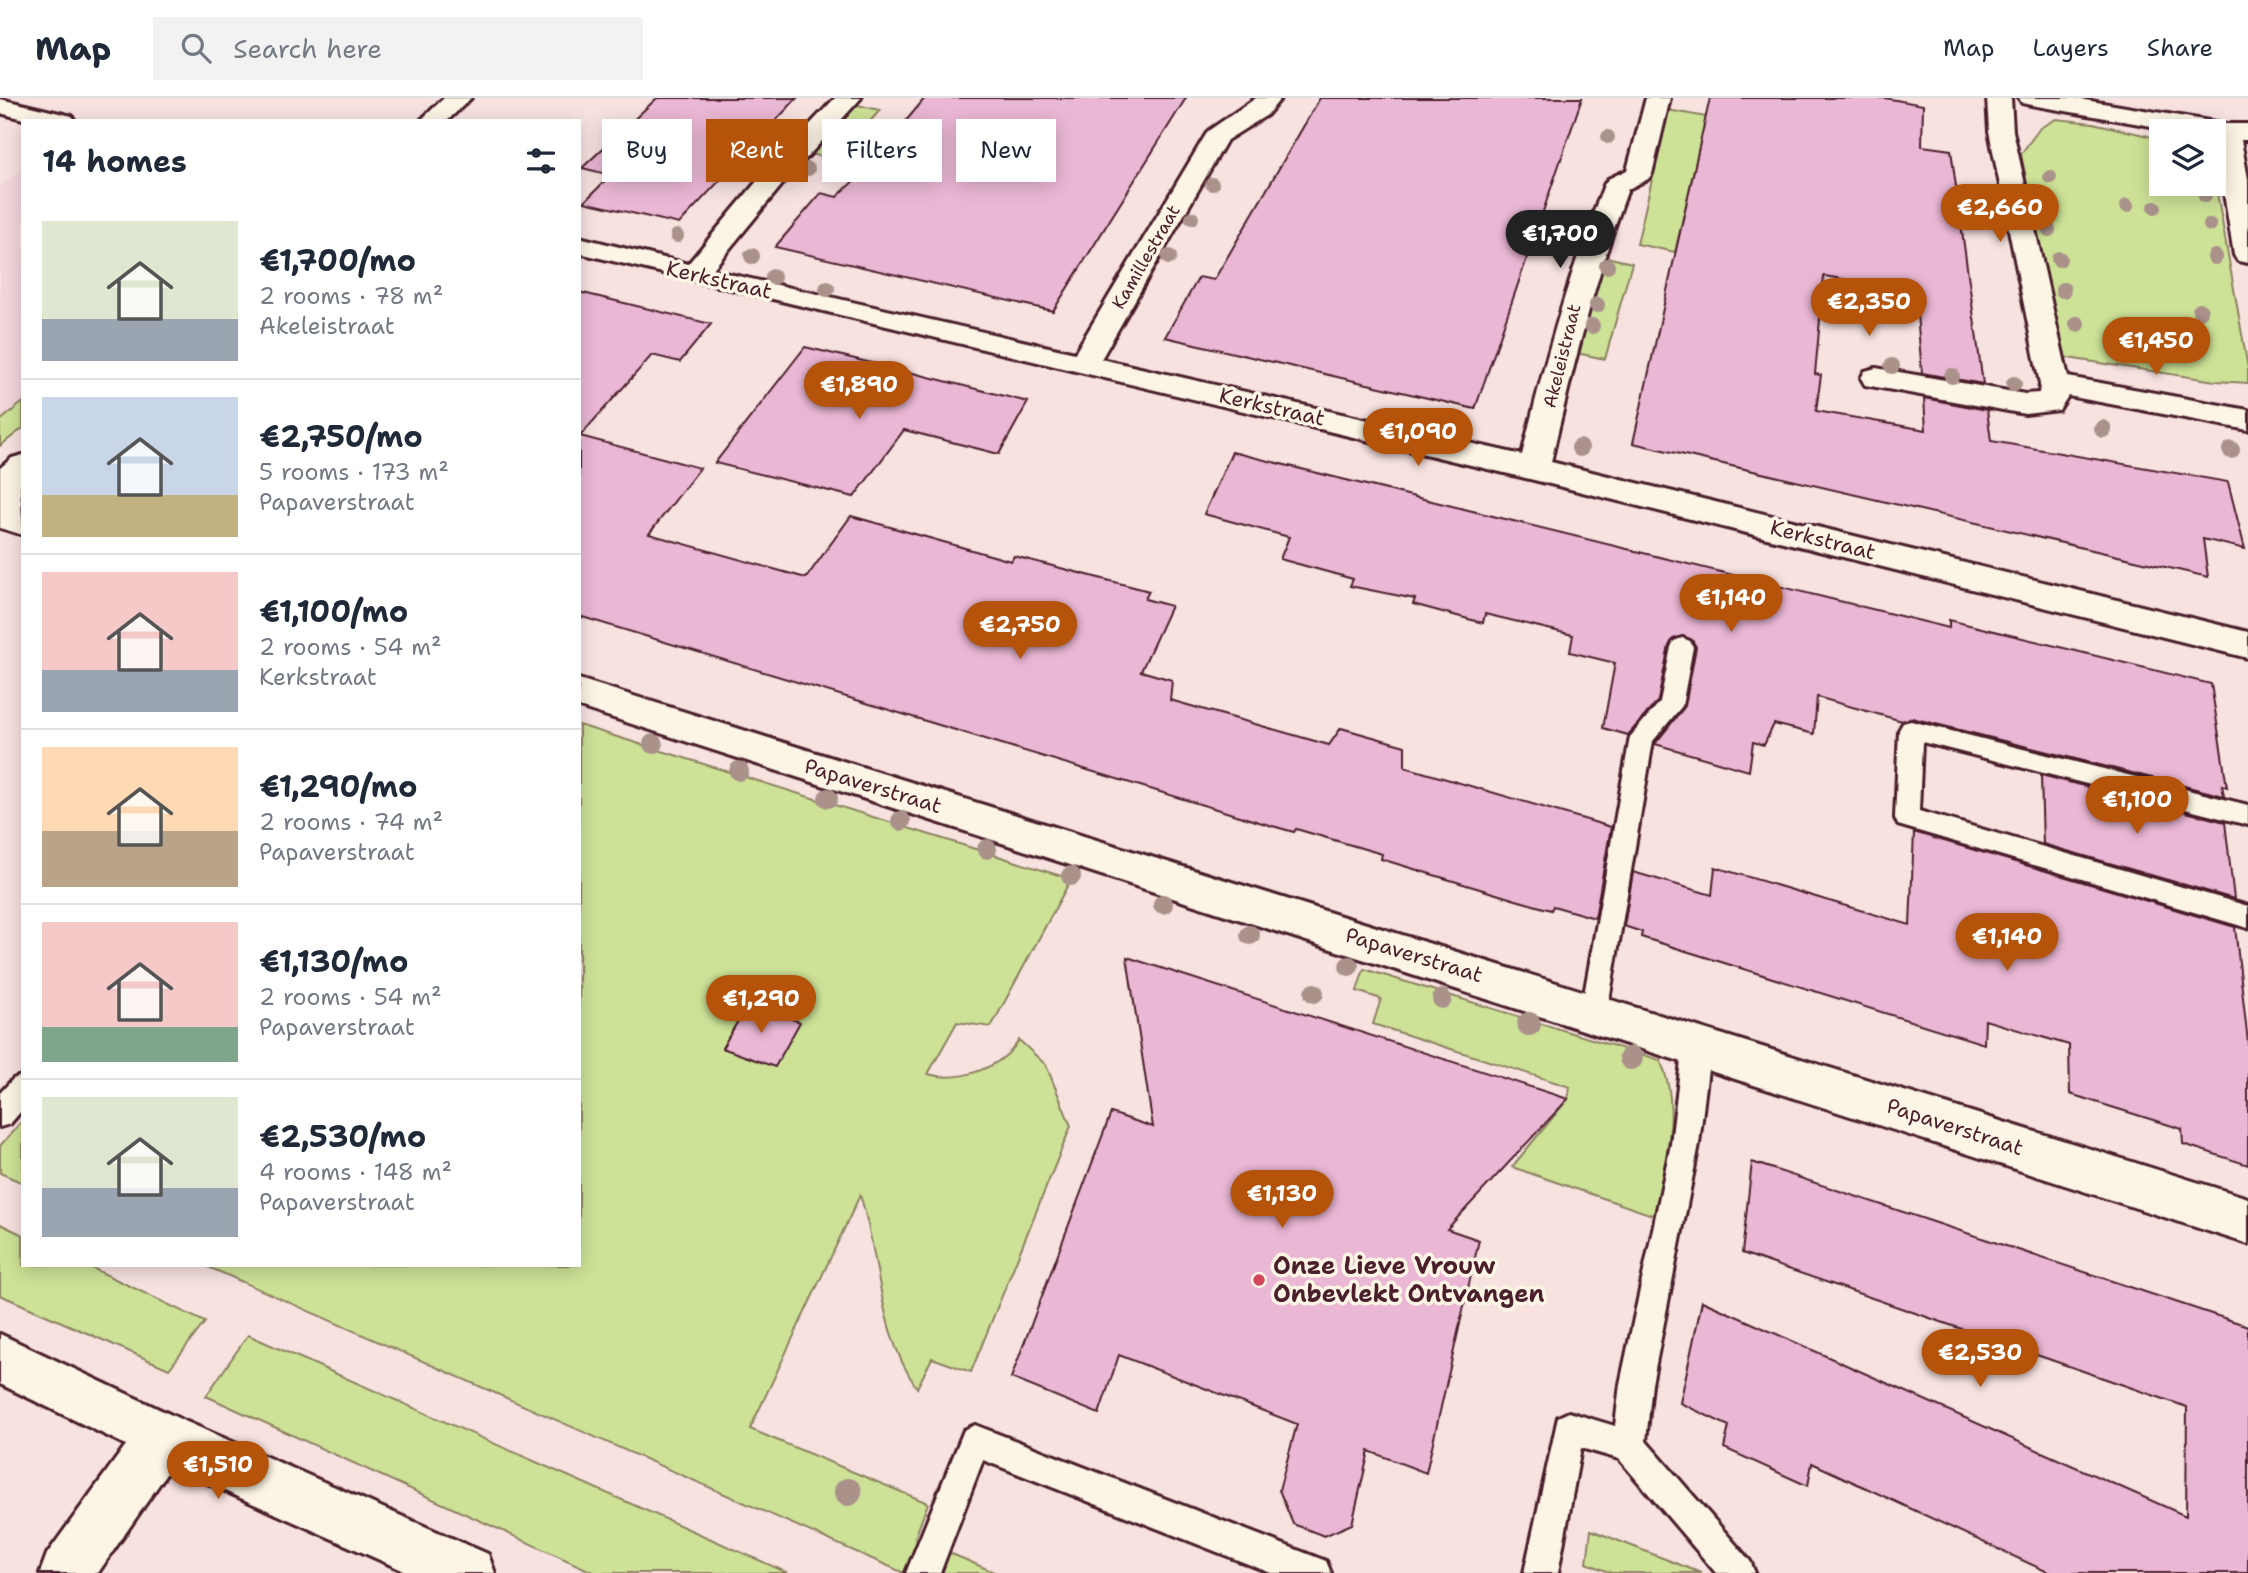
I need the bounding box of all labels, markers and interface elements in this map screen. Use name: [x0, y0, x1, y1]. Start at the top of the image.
search box: [153, 17, 643, 80]
text: Map: [35, 26, 111, 71]
icon: search: [177, 29, 215, 67]
text: Search here: [233, 31, 382, 66]
text: Map: [1943, 32, 1994, 64]
text: Layers: [2032, 32, 2109, 64]
text: Share: [2147, 32, 2213, 64]
chip: Buy: [602, 119, 692, 182]
chip: Rent: [706, 119, 808, 182]
chip: Filters: [822, 119, 942, 182]
chip: New: [956, 119, 1056, 182]
map controls: [2149, 119, 2226, 196]
button: layers: [2149, 119, 2226, 196]
text: 14 homes: [42, 141, 187, 182]
icon: filters: [522, 142, 560, 180]
pin: €2,660: [1943, 184, 2057, 244]
text: €2,660: [1957, 192, 2043, 222]
street label: Kamillestraat: [1106, 200, 1186, 314]
pin: €1,700: [1503, 211, 1617, 270]
text: €1,700: [1522, 218, 1598, 248]
text: €1,700/mo: [259, 240, 416, 281]
icon: home: [98, 249, 182, 333]
street label: Kerkstraat: [663, 254, 775, 306]
pin: €2,350: [1812, 278, 1926, 338]
text: 2 rooms · 78 m²: [259, 281, 443, 311]
text: €2,350: [1827, 286, 1911, 316]
street label: Akeleistraat: [1538, 301, 1587, 410]
text: Akeleistraat: [259, 311, 395, 341]
pin: €1,450: [2099, 317, 2213, 377]
text: €1,450: [2118, 325, 2194, 355]
pin: €1,890: [802, 362, 916, 421]
text: €1,890: [820, 369, 898, 399]
street label: Kerkstraat: [1216, 381, 1328, 433]
pin: €1,090: [1361, 408, 1475, 468]
text: €2,750/mo: [259, 416, 423, 457]
text: €1,090: [1379, 416, 1457, 446]
icon: home: [98, 425, 182, 509]
text: 5 rooms · 173 m²: [259, 457, 449, 487]
text: Papaverstraat: [259, 487, 415, 517]
street label: Kerkstraat: [1767, 513, 1879, 567]
pin: €1,140: [1674, 574, 1788, 634]
text: €1,140: [1696, 582, 1766, 612]
text: €1,100/mo: [259, 591, 408, 632]
icon: home: [98, 600, 182, 684]
pin: €2,750: [963, 602, 1077, 661]
text: €2,750: [979, 609, 1061, 639]
text: 2 rooms · 54 m²: [259, 632, 442, 662]
text: Kerkstraat: [259, 662, 377, 692]
street label: Papaverstraat: [801, 752, 945, 820]
text: €1,290/mo: [259, 766, 418, 807]
icon: home: [98, 775, 182, 859]
pin: €1,100: [2080, 776, 2194, 836]
text: €1,100: [2102, 784, 2172, 814]
text: 2 rooms · 74 m²: [259, 807, 443, 837]
text: Papaverstraat: [259, 837, 415, 867]
pin: €1,140: [1950, 914, 2064, 973]
street label: Papaverstraat: [1342, 921, 1486, 989]
text: €1,140: [1972, 921, 2042, 951]
text: €1,130/mo: [259, 941, 408, 982]
icon: home: [98, 950, 182, 1034]
pin: €1,290: [704, 976, 818, 1035]
text: 2 rooms · 54 m²: [259, 982, 442, 1012]
text: €1,290: [722, 983, 800, 1013]
text: Papaverstraat: [259, 1012, 415, 1042]
street label: Papaverstraat: [1883, 1092, 2027, 1162]
text: €2,530/mo: [259, 1116, 426, 1157]
icon: home: [98, 1125, 182, 1209]
text: 4 rooms · 148 m²: [259, 1157, 452, 1187]
pin: €1,130: [1225, 1170, 1339, 1230]
text: €1,130: [1247, 1178, 1317, 1208]
text: Papaverstraat: [259, 1187, 415, 1217]
place label: Onze Lieve Vrouw Onbevlekt Ontvangen: [1273, 1250, 1545, 1310]
marker: Onze Lieve Vrouw Onbevlekt Ontvangen: [1251, 1272, 1267, 1288]
pin: €2,530: [1923, 1330, 2037, 1389]
text: €2,530: [1938, 1337, 2022, 1367]
pin: €1,510: [161, 1442, 275, 1501]
text: €1,510: [183, 1449, 253, 1479]

